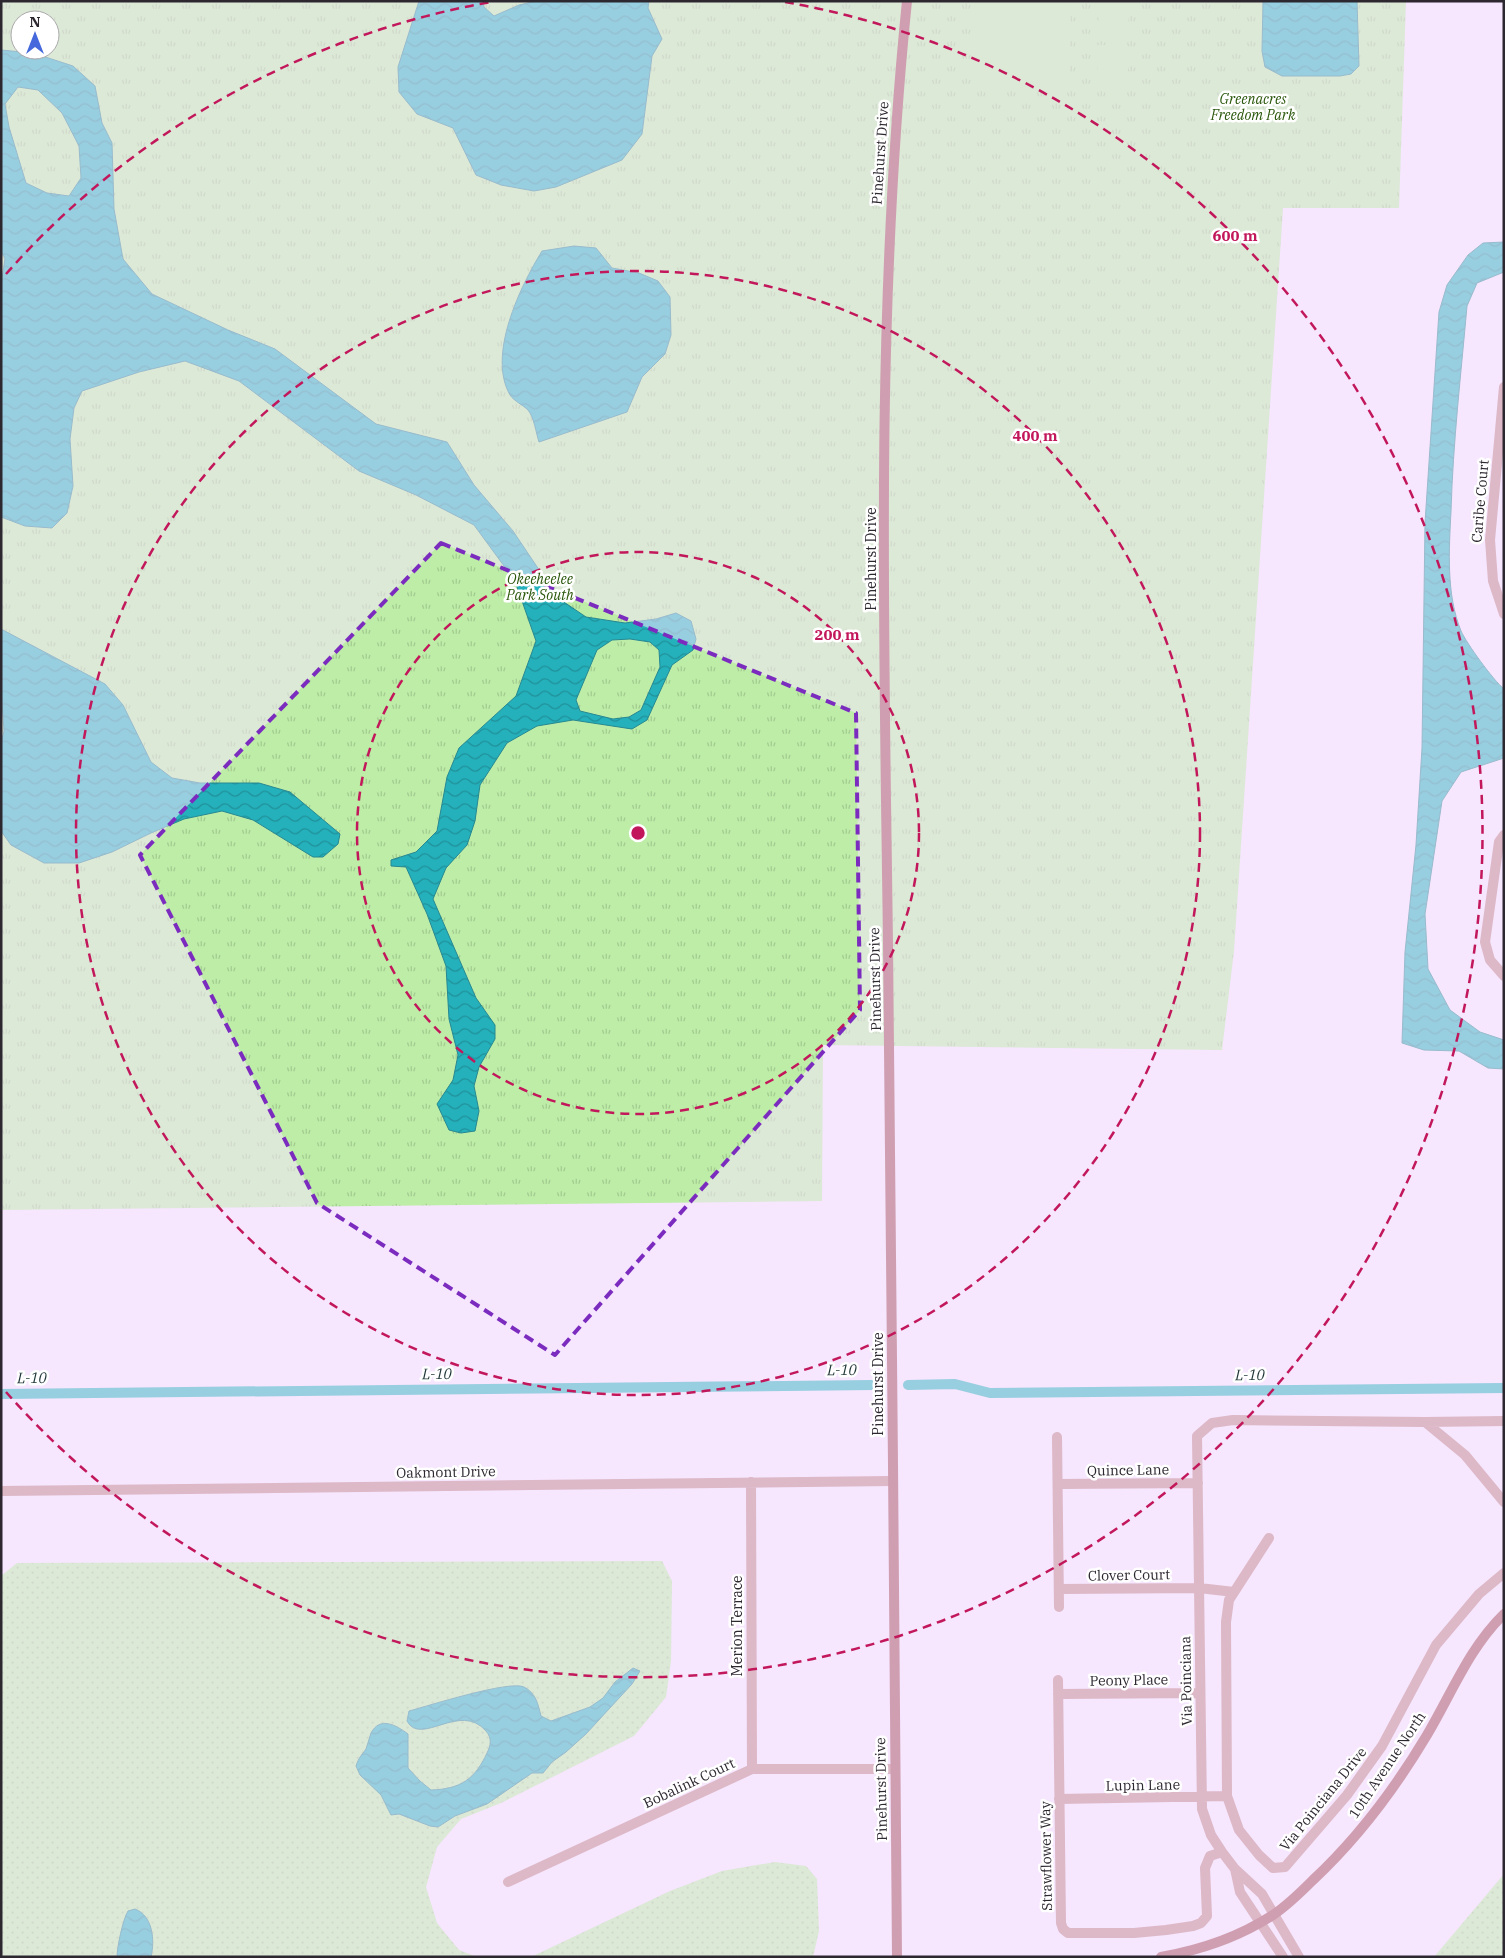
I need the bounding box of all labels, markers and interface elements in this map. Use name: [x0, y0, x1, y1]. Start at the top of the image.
north arrow: [10, 10, 60, 60]
text: N: [29, 13, 41, 31]
park label: Greenacres Freedom Park: [1210, 90, 1296, 124]
street label: Pinehurst Drive: [867, 101, 893, 205]
text: 600 m: [1212, 226, 1258, 245]
text: 400 m: [1012, 426, 1058, 445]
street label: Caribe Court: [1467, 459, 1493, 543]
street label: Pinehurst Drive: [862, 507, 880, 611]
park label: Okeeheelee Park South: [505, 570, 574, 604]
text: 200 m: [814, 625, 860, 644]
centre of rings: [629, 824, 647, 842]
street label: Pinehurst Drive: [865, 927, 885, 1031]
street label: Pinehurst Drive: [869, 1332, 887, 1436]
water label: L-10: [826, 1360, 858, 1379]
water label: L-10: [421, 1364, 453, 1383]
water label: L-10: [1234, 1365, 1266, 1384]
water label: L-10: [16, 1368, 48, 1387]
street label: Quince Lane: [1087, 1460, 1169, 1480]
street label: Oakmont Drive: [396, 1462, 496, 1482]
street label: Clover Court: [1088, 1565, 1170, 1585]
street label: Merion Terrace: [728, 1575, 746, 1677]
street label: Via Poinciana: [1176, 1636, 1196, 1726]
street label: Peony Place: [1090, 1670, 1168, 1690]
street label: 10th Avenue North: [1345, 1708, 1430, 1822]
street label: Pinehurst Drive: [871, 1737, 891, 1841]
street label: Via Poinciana Drive: [1276, 1743, 1370, 1855]
street label: Bobalink Court: [640, 1754, 738, 1812]
street label: Lupin Lane: [1106, 1775, 1180, 1795]
street label: Strawflower Way: [1036, 1800, 1056, 1911]

